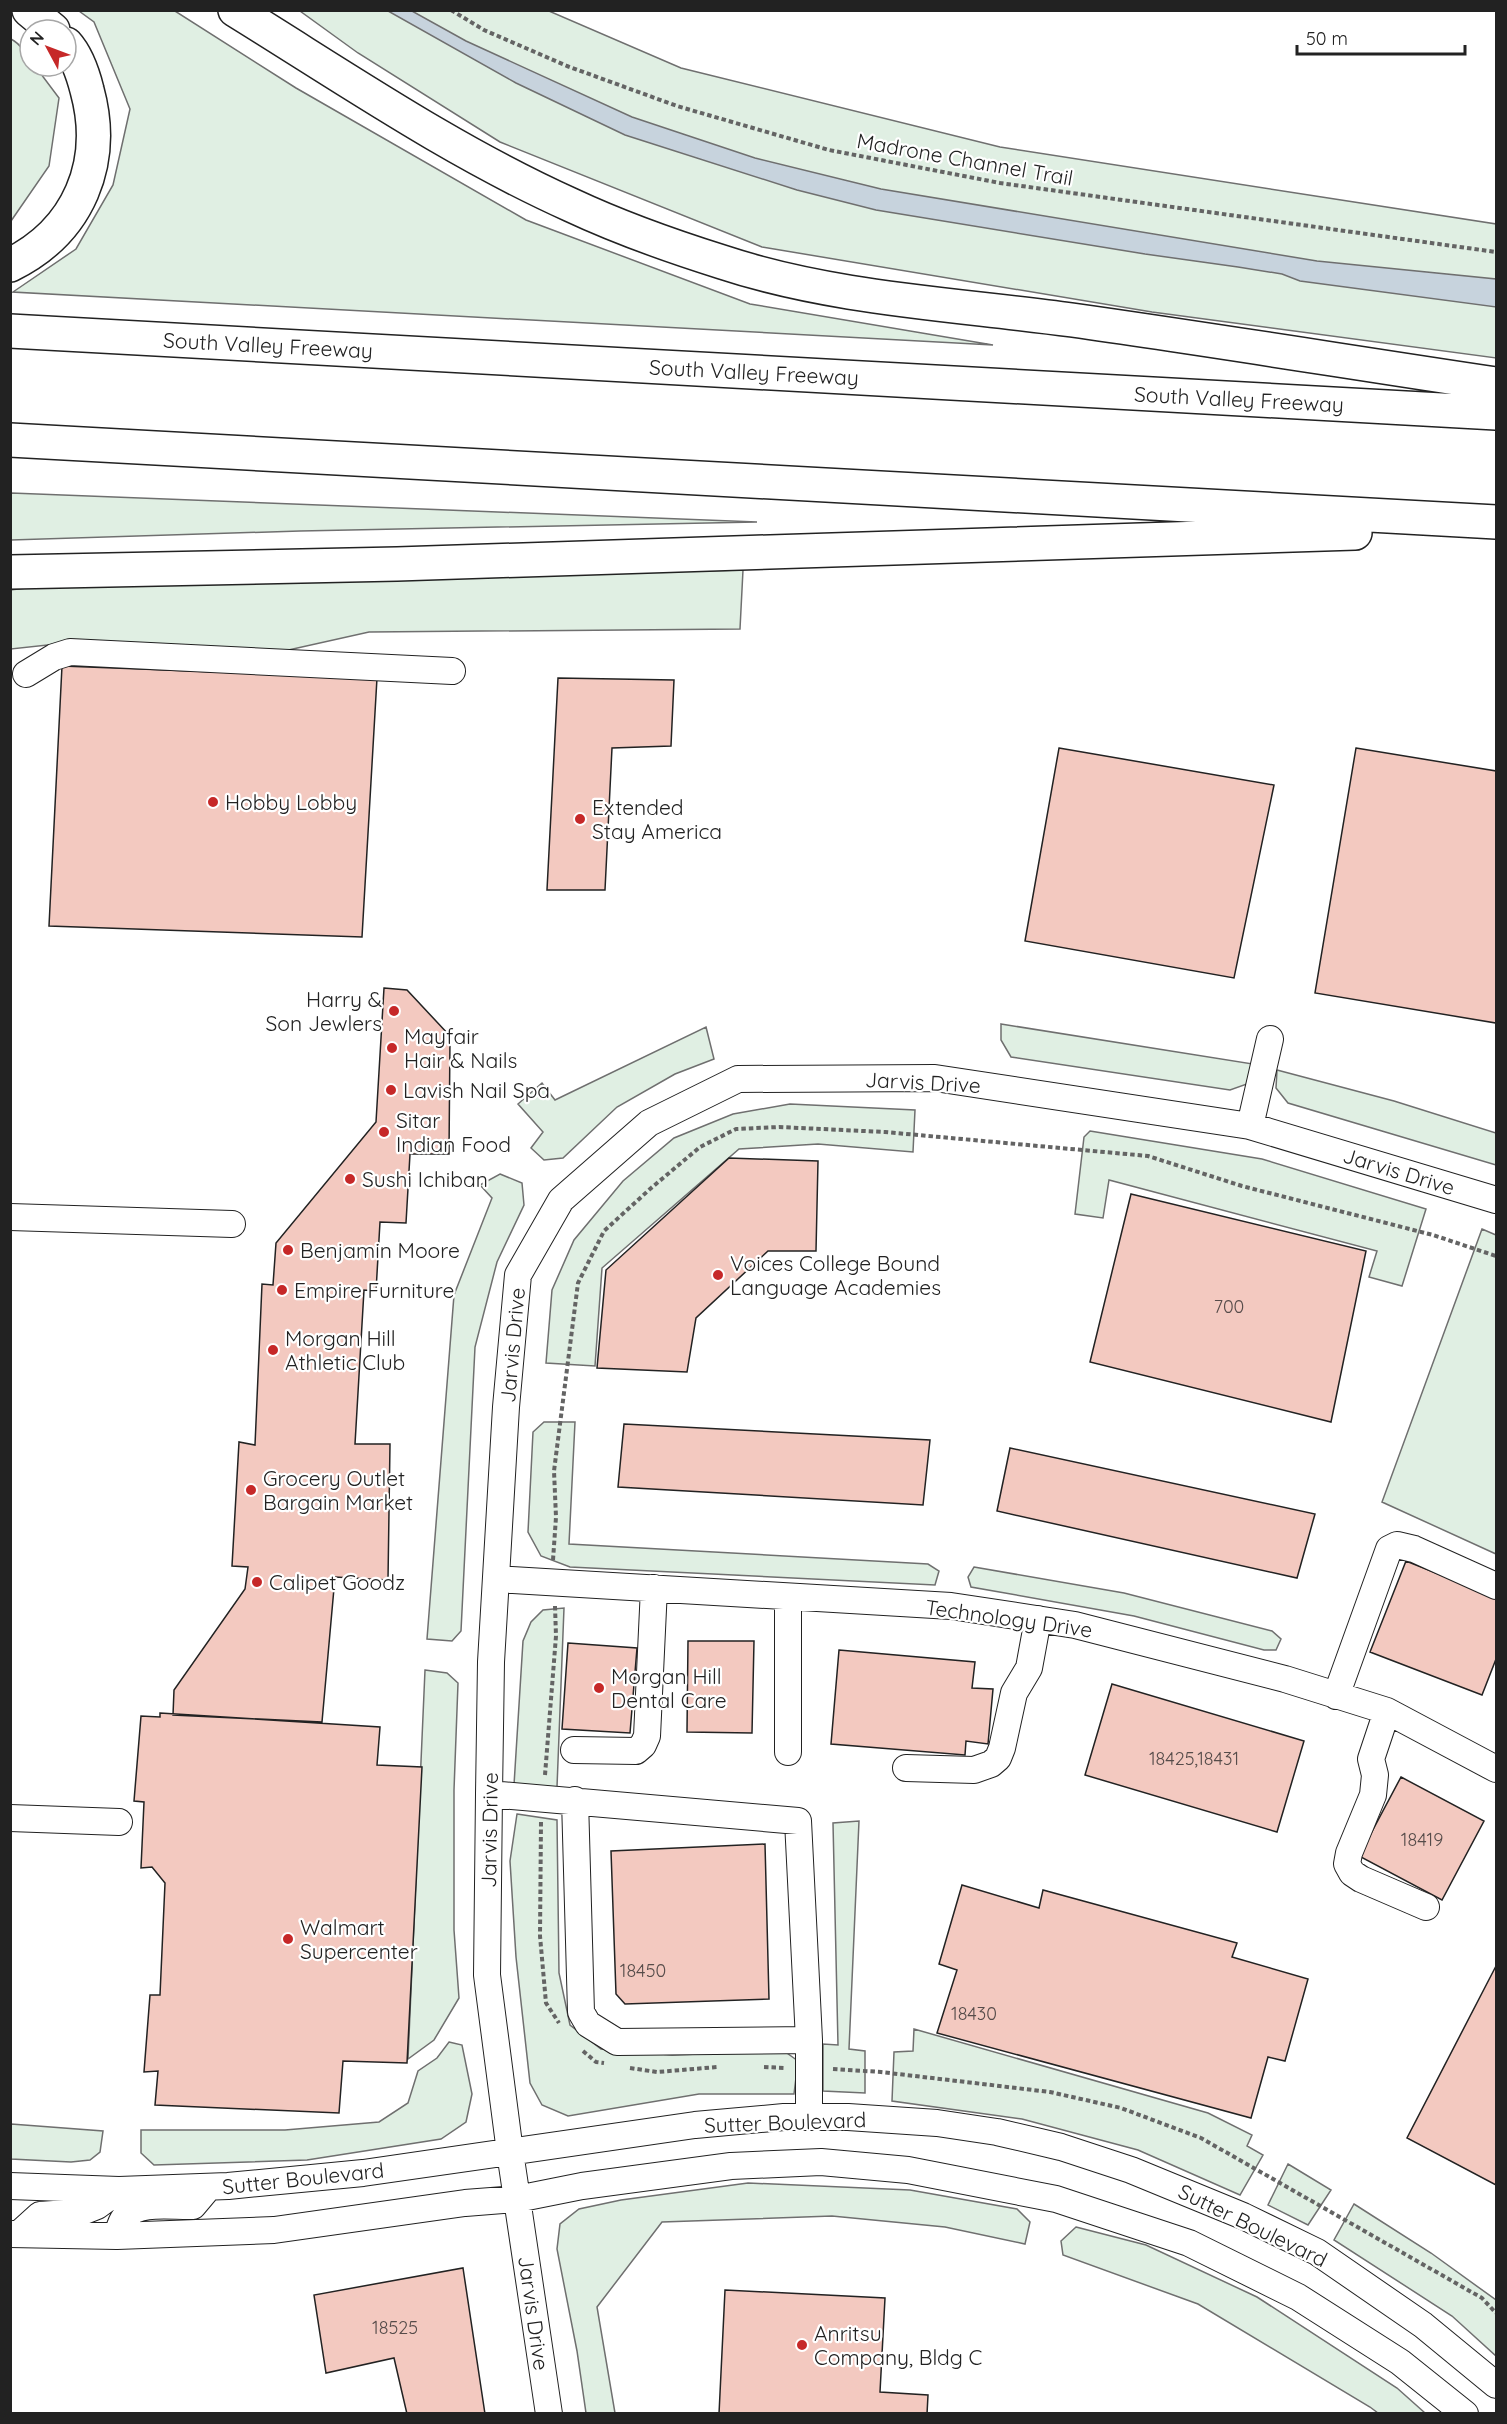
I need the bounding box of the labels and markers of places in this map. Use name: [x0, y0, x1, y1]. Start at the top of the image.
place label: Hobby Lobby: [225, 789, 357, 815]
place label: Extended Stay America: [592, 794, 722, 844]
marker: Hobby Lobby: [206, 795, 220, 809]
marker: Extended Stay America: [573, 812, 587, 826]
place label: Harry & Son Jewlers: [266, 986, 382, 1036]
marker: Harry & Son Jewlers: [387, 1004, 401, 1018]
place label: Mayfair Hair & Nails: [404, 1023, 517, 1073]
marker: Mayfair Hair & Nails: [385, 1041, 399, 1055]
place label: Lavish Nail Spa: [403, 1077, 550, 1103]
marker: Lavish Nail Spa: [384, 1083, 398, 1097]
place label: Sitar Indian Food: [396, 1107, 511, 1157]
marker: Sitar Indian Food: [377, 1125, 391, 1139]
place label: Sushi Ichiban: [362, 1166, 488, 1192]
marker: Sushi Ichiban: [343, 1172, 357, 1186]
place label: Benjamin Moore: [300, 1237, 460, 1263]
marker: Benjamin Moore: [281, 1243, 295, 1257]
place label: Voices College Bound Language Academies: [730, 1250, 941, 1300]
marker: Voices College Bound Language Academies: [711, 1268, 725, 1282]
place label: Empire Furniture: [294, 1277, 454, 1303]
marker: Empire Furniture: [275, 1283, 289, 1297]
place label: Morgan Hill Athletic Club: [285, 1325, 405, 1375]
marker: Morgan Hill Athletic Club: [266, 1343, 280, 1357]
place label: Grocery Outlet Bargain Market: [263, 1465, 413, 1515]
marker: Grocery Outlet Bargain Market: [244, 1483, 258, 1497]
place label: Calipet Goodz: [269, 1569, 405, 1595]
marker: Calipet Goodz: [250, 1575, 264, 1589]
place label: Morgan Hill Dental Care: [611, 1663, 727, 1713]
marker: Morgan Hill Dental Care: [592, 1681, 606, 1695]
place label: Walmart Supercenter: [300, 1914, 418, 1964]
marker: Walmart Supercenter: [281, 1932, 295, 1946]
place label: Anritsu Company, Bldg C: [814, 2320, 983, 2370]
marker: Anritsu Company, Bldg C: [795, 2338, 809, 2352]

